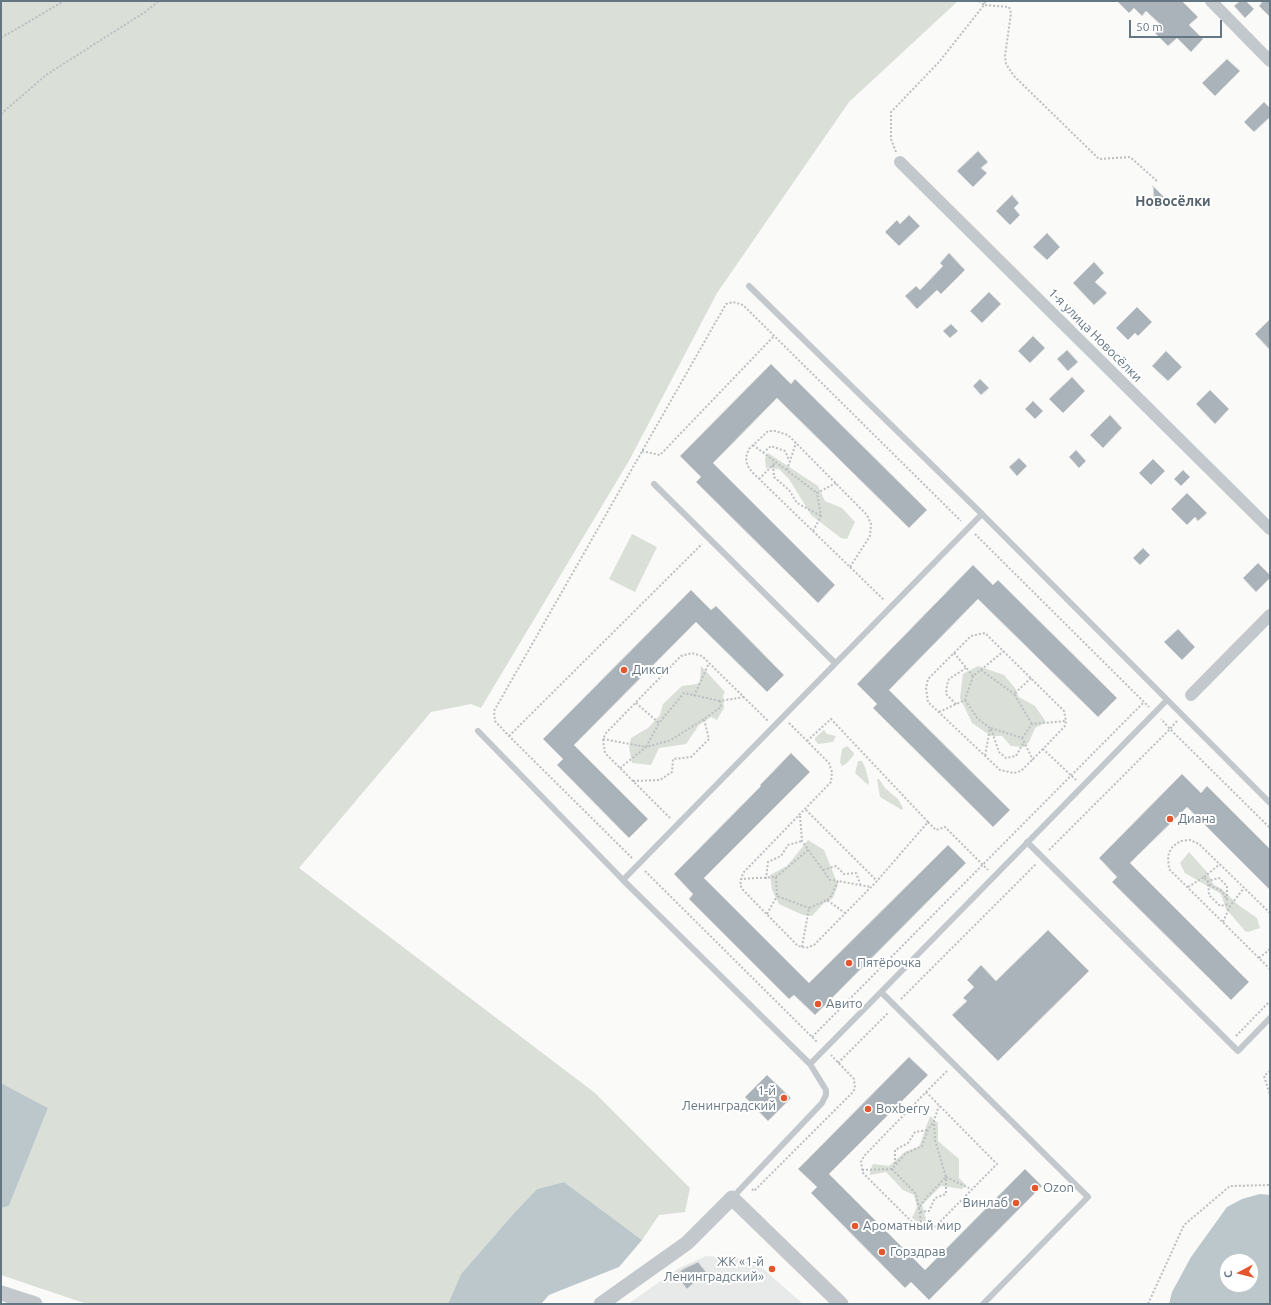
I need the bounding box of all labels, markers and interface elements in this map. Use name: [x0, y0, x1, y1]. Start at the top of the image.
scale bar: [1131, 12, 1224, 38]
text: 50 m: [1136, 20, 1163, 33]
district label: Новосёлки: [1135, 193, 1211, 209]
street label: 1-я улица Новосёлки: [1045, 285, 1145, 385]
place label: Дикси: [632, 662, 669, 678]
marker: Дикси: [619, 665, 629, 675]
place label: Диана: [1178, 811, 1216, 827]
marker: Диана: [1165, 814, 1175, 824]
place label: Пятёрочка: [857, 955, 921, 971]
marker: Пятёрочка: [844, 958, 854, 968]
place label: Авито: [826, 996, 863, 1012]
marker: Авито: [813, 999, 823, 1009]
place label: 1-й Ленинградский: [682, 1083, 776, 1114]
marker: 1-й Ленинградский: [779, 1093, 789, 1103]
place label: Boxberry: [876, 1101, 929, 1117]
marker: Boxberry: [863, 1104, 873, 1114]
place label: Ozon: [1043, 1180, 1074, 1196]
marker: Ozon: [1030, 1183, 1040, 1193]
place label: Винлаб: [963, 1195, 1008, 1211]
marker: Винлаб: [1011, 1198, 1021, 1208]
place label: Ароматный мир: [863, 1218, 961, 1234]
marker: Ароматный мир: [850, 1221, 860, 1231]
place label: Горздрав: [890, 1244, 946, 1260]
marker: Горздрав: [877, 1247, 887, 1257]
north arrow: [1219, 1253, 1259, 1293]
place label: ЖК «1-й Ленинградский»: [664, 1254, 764, 1285]
marker: ЖК «1-й Ленинградский»: [767, 1264, 777, 1274]
text: С: [1222, 1270, 1234, 1279]

